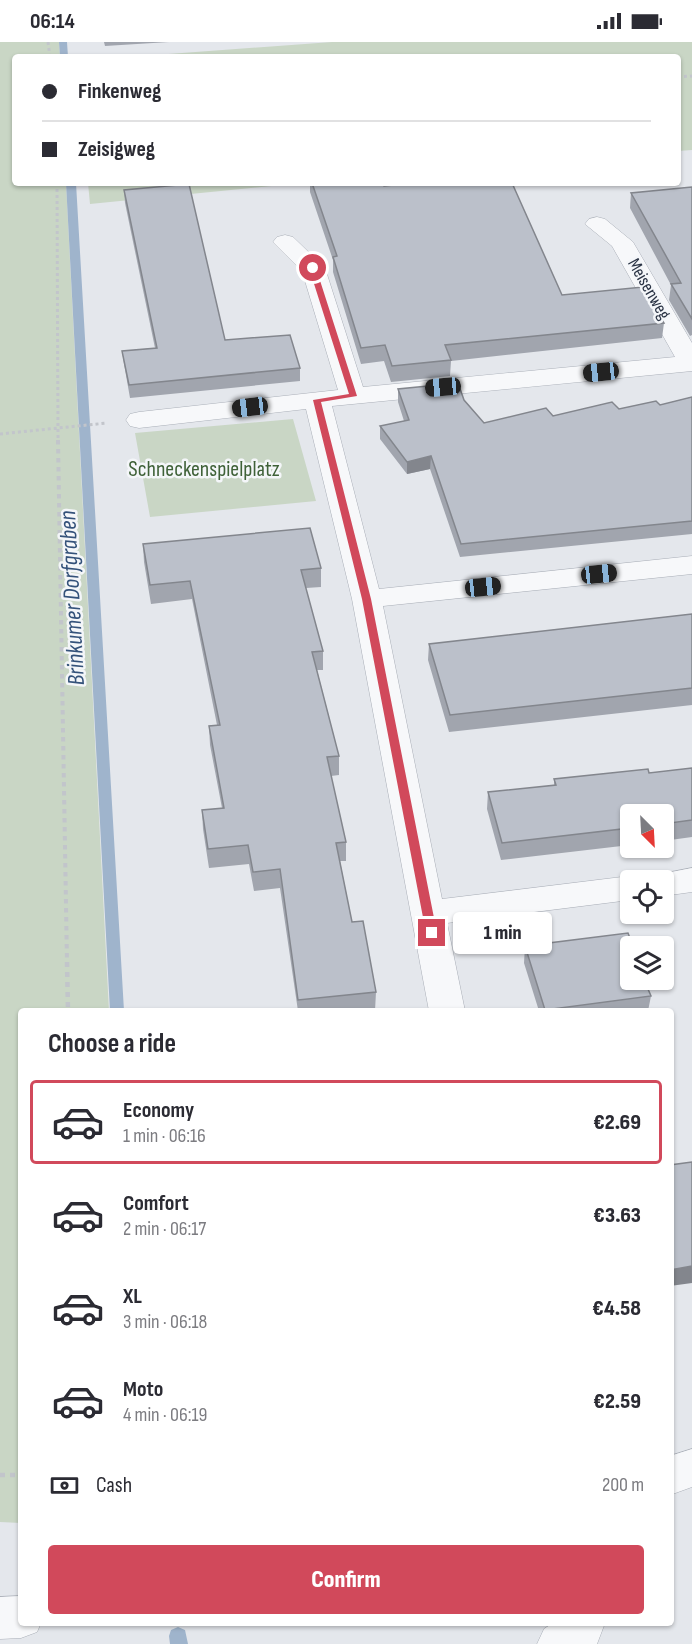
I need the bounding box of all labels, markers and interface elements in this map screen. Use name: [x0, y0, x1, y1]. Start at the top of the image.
text: 06:14: [30, 8, 75, 35]
text: Finkenweg: [78, 78, 161, 105]
text: Zeisigweg: [78, 136, 155, 163]
route start: [299, 254, 326, 281]
street label: Meisenweg: [623, 255, 675, 323]
car: [582, 361, 620, 383]
car: [424, 376, 462, 398]
car: [231, 396, 269, 418]
park label: Schneckenspielplatz: [128, 456, 280, 483]
water label: Brinkumer Dorfgraben: [53, 510, 91, 686]
car: [580, 563, 618, 585]
car: [464, 576, 502, 598]
north arrow: [620, 804, 674, 858]
map controls: [620, 804, 674, 990]
button: locate: [620, 870, 674, 924]
callout: 1 min: [453, 912, 552, 954]
route end: [418, 919, 445, 946]
text: 1 min: [483, 921, 522, 945]
button: layers: [620, 936, 674, 990]
text: Choose a ride: [48, 1028, 176, 1060]
icon: car: [51, 1095, 105, 1149]
text: Economy: [123, 1097, 194, 1124]
text: €2.69: [593, 1109, 641, 1136]
text: 1 min · 06:16: [123, 1124, 206, 1148]
icon: car: [51, 1188, 105, 1242]
text: Comfort: [123, 1190, 189, 1217]
text: €3.63: [593, 1202, 641, 1229]
text: 2 min · 06:17: [123, 1217, 206, 1241]
icon: car: [51, 1281, 105, 1335]
text: XL: [123, 1283, 142, 1310]
text: €4.58: [592, 1295, 641, 1322]
text: 3 min · 06:18: [123, 1310, 207, 1334]
icon: car: [51, 1374, 105, 1428]
text: Moto: [123, 1376, 163, 1403]
text: €2.59: [593, 1388, 641, 1415]
text: 4 min · 06:19: [123, 1403, 207, 1427]
icon: cash: [48, 1469, 81, 1502]
text: Cash: [96, 1472, 132, 1499]
text: 200 m: [602, 1473, 644, 1497]
button: Confirm: [48, 1545, 644, 1614]

